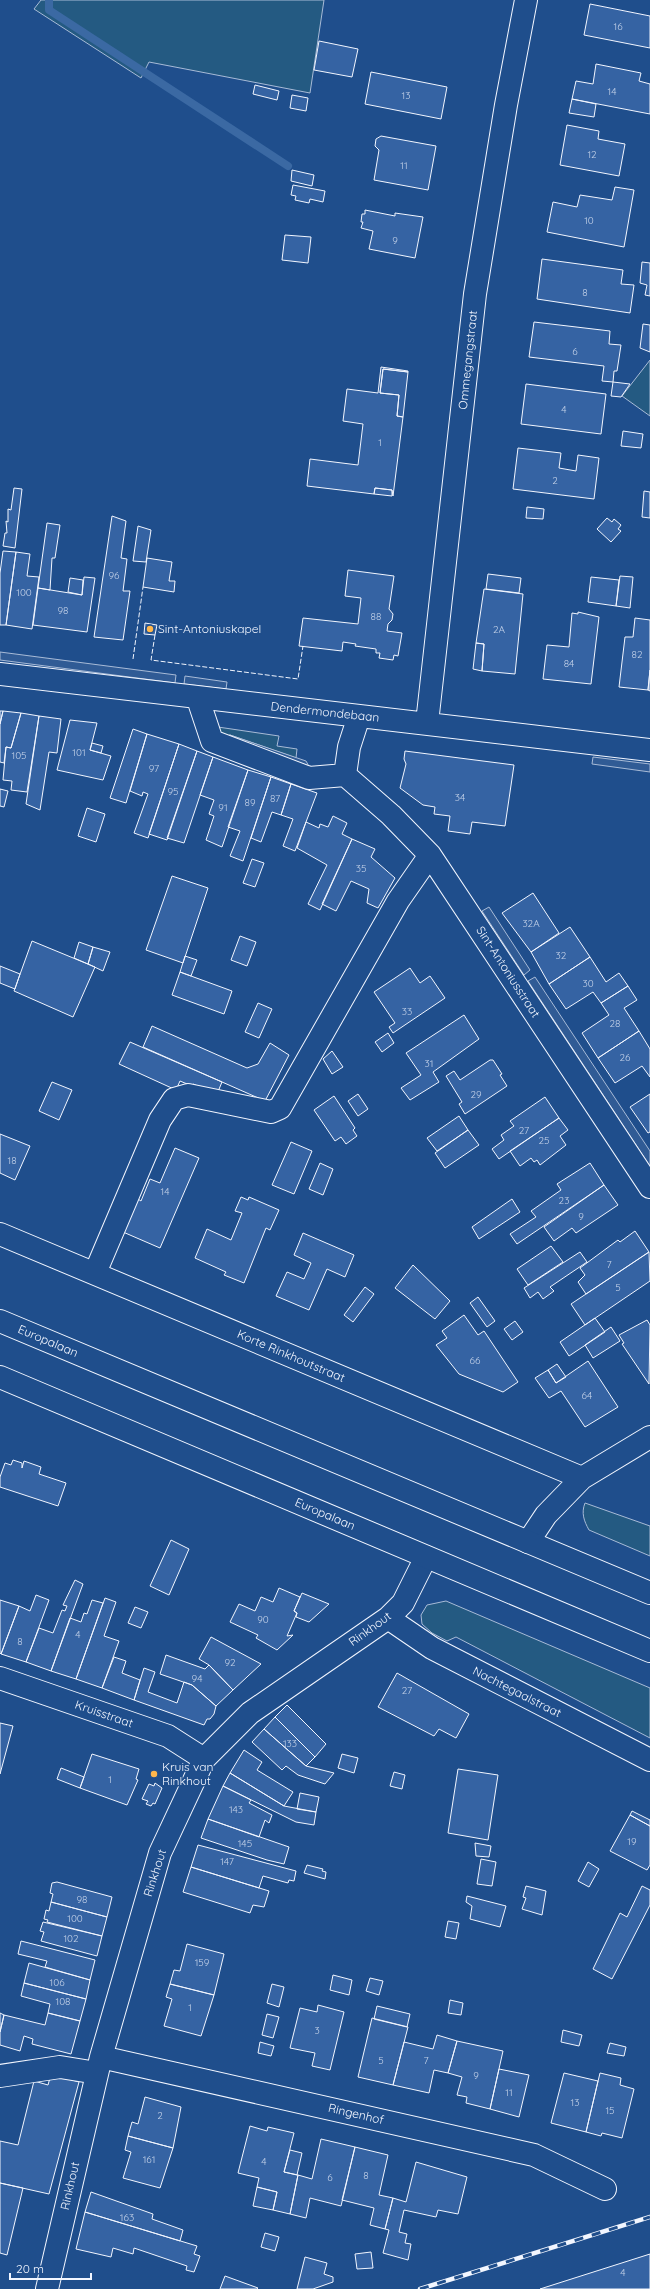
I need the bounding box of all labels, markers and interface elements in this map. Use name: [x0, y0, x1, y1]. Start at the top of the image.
house number: 16: [613, 20, 623, 33]
house number: 14: [608, 85, 616, 98]
house number: 13: [402, 89, 410, 102]
house number: 12: [587, 148, 597, 161]
house number: 11: [400, 159, 408, 172]
house number: 10: [584, 214, 594, 227]
house number: 9: [392, 234, 398, 247]
house number: 8: [582, 286, 588, 299]
street label: Ommegangstraat: [455, 310, 480, 410]
house number: 6: [572, 345, 578, 358]
house number: 4: [561, 403, 567, 416]
house number: 1: [378, 436, 382, 449]
house number: 2: [552, 474, 558, 487]
house number: 96: [109, 569, 120, 582]
house number: 100: [16, 586, 32, 599]
house number: 98: [58, 604, 68, 617]
house number: 88: [371, 610, 381, 623]
place label: Sint-Antoniuskapel: [158, 621, 261, 636]
house number: 2A: [493, 623, 506, 636]
marker: Sint-Antoniuskapel: [145, 624, 155, 634]
house number: 82: [632, 648, 643, 661]
house number: 84: [564, 657, 574, 670]
street label: Dendermondebaan: [270, 698, 380, 725]
house number: 101: [72, 746, 86, 759]
house number: 105: [11, 749, 27, 762]
house number: 97: [149, 762, 159, 775]
house number: 95: [167, 785, 179, 798]
house number: 34: [455, 791, 465, 804]
house number: 87: [270, 792, 280, 805]
house number: 89: [245, 796, 256, 809]
house number: 91: [218, 801, 228, 814]
house number: 35: [356, 862, 366, 875]
house number: 32A: [522, 917, 540, 930]
street label: Sint-Antoniusstraat: [473, 923, 544, 1020]
house number: 32: [556, 949, 567, 962]
house number: 30: [582, 977, 594, 990]
house number: 33: [402, 1005, 412, 1018]
house number: 28: [610, 1017, 620, 1030]
house number: 26: [620, 1051, 631, 1064]
house number: 31: [425, 1057, 433, 1070]
house number: 29: [470, 1088, 482, 1101]
house number: 27: [519, 1124, 529, 1137]
house number: 25: [539, 1134, 550, 1147]
house number: 18: [7, 1154, 17, 1167]
house number: 14: [161, 1185, 169, 1198]
house number: 23: [559, 1194, 569, 1207]
house number: 9: [578, 1210, 584, 1223]
house number: 7: [606, 1258, 612, 1271]
house number: 5: [615, 1281, 621, 1294]
street label: Europalaan: [16, 1321, 81, 1360]
street label: Korte Rinkhoutstraat: [235, 1326, 347, 1385]
house number: 66: [470, 1354, 481, 1367]
house number: 64: [582, 1389, 592, 1402]
street label: Europalaan: [293, 1494, 358, 1533]
street label: Rinkhout: [346, 1608, 394, 1649]
house number: 90: [257, 1613, 269, 1626]
house number: 4: [75, 1628, 81, 1641]
house number: 8: [17, 1635, 23, 1648]
house number: 92: [224, 1656, 236, 1669]
street label: Nachtegaalstraat: [470, 1663, 564, 1720]
house number: 94: [192, 1672, 202, 1685]
house number: 27: [402, 1684, 412, 1697]
street label: Kruisstraat: [73, 1697, 135, 1730]
house number: 133: [283, 1737, 297, 1750]
place label: Kruis van Rinkhout: [162, 1759, 213, 1788]
marker: Kruis van Rinkhout: [149, 1769, 159, 1779]
house number: 1: [108, 1773, 112, 1786]
house number: 143: [229, 1803, 243, 1816]
house number: 19: [627, 1835, 637, 1848]
house number: 145: [238, 1837, 252, 1850]
street label: Rinkhout: [140, 1847, 169, 1898]
house number: 147: [220, 1855, 234, 1868]
house number: 98: [77, 1893, 87, 1906]
house number: 100: [67, 1912, 83, 1925]
house number: 102: [63, 1932, 79, 1945]
house number: 159: [195, 1956, 210, 1969]
house number: 106: [49, 1976, 65, 1989]
house number: 108: [55, 1995, 71, 2008]
house number: 1: [188, 2001, 192, 2014]
house number: 3: [314, 2024, 320, 2037]
house number: 5: [378, 2054, 384, 2067]
house number: 7: [423, 2054, 429, 2067]
house number: 9: [473, 2069, 479, 2082]
house number: 11: [505, 2086, 513, 2099]
house number: 13: [571, 2096, 579, 2109]
street label: Ringenhof: [327, 2100, 386, 2127]
house number: 15: [605, 2104, 615, 2117]
house number: 2: [157, 2109, 163, 2122]
house number: 161: [143, 2153, 155, 2166]
house number: 4: [261, 2155, 267, 2168]
street label: Rinkhout: [57, 2160, 82, 2211]
house number: 8: [363, 2169, 369, 2182]
house number: 6: [327, 2171, 333, 2184]
house number: 163: [120, 2211, 134, 2224]
scale bar: [10, 2255, 91, 2281]
text: 20 m: [16, 2261, 44, 2276]
house number: 4: [620, 2266, 626, 2279]

